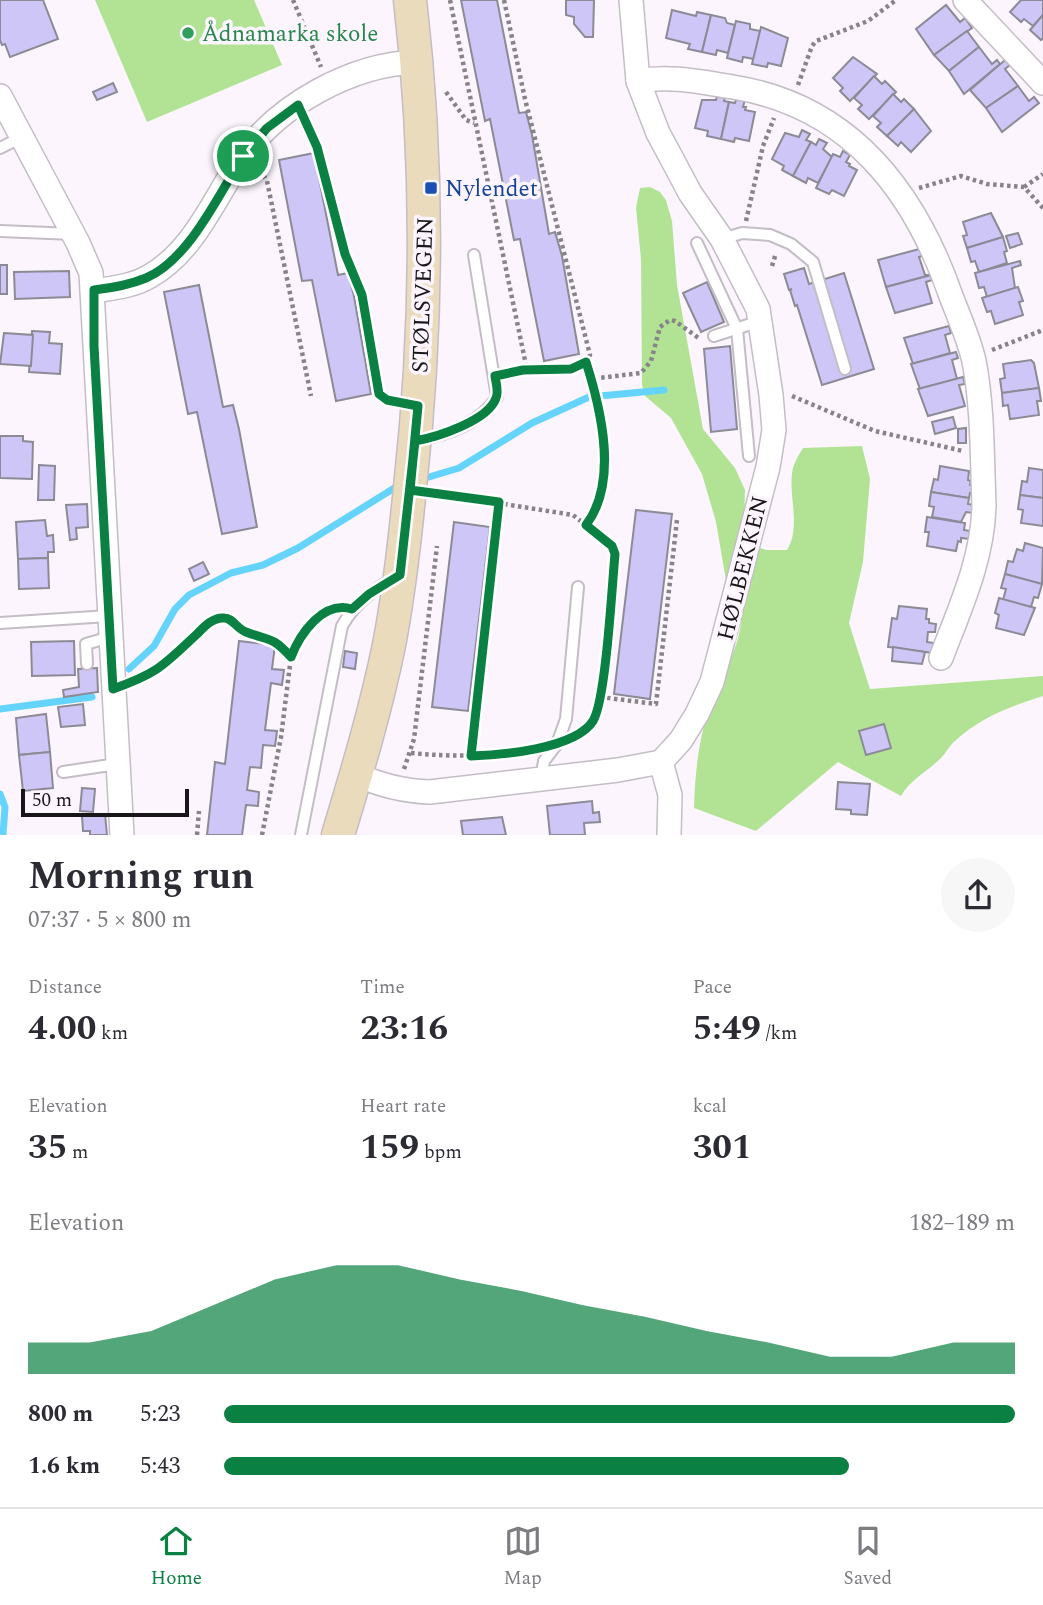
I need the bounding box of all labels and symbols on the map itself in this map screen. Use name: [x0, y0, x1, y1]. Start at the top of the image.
place label: Ådnamarka skole: [202, 17, 378, 52]
marker: Ådnamarka skole: [180, 25, 196, 41]
pin: [213, 126, 273, 186]
place label: Nylendet: [445, 172, 538, 207]
marker: Nylendet: [423, 180, 439, 196]
street label: STØLSVEGEN: [403, 216, 444, 374]
street label: HØLBEKKEN: [709, 492, 778, 644]
scale bar: [21, 786, 189, 818]

